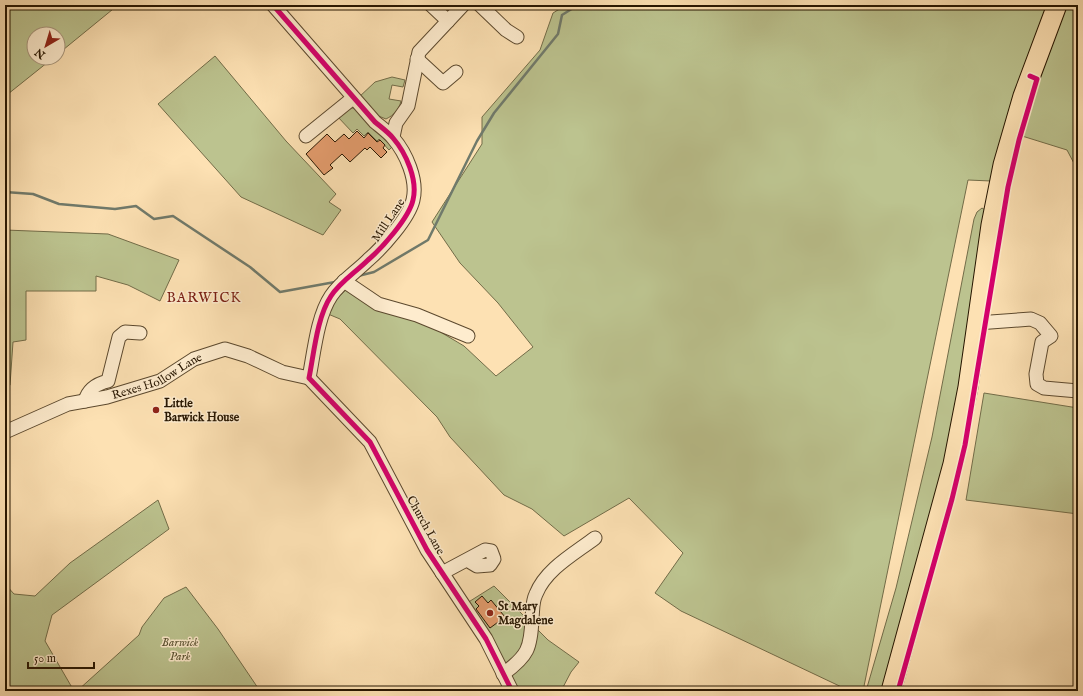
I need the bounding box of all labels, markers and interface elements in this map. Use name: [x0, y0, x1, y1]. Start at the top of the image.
north arrow: [26, 26, 66, 66]
text: N: [32, 44, 49, 62]
street label: Mill Lane: [368, 195, 409, 245]
district label: BARWICK: [166, 289, 242, 307]
street label: Rexes Hollow Lane: [110, 350, 204, 403]
place label: Little Barwick House: [163, 396, 240, 425]
marker: Little Barwick House: [151, 405, 161, 415]
street label: Church Lane: [403, 493, 448, 558]
place label: St Mary Magdalene: [498, 599, 554, 629]
marker: St Mary Magdalene: [485, 608, 495, 618]
park label: Barwick Park: [162, 635, 199, 664]
scale bar: [28, 644, 94, 670]
text: 50 m: [34, 651, 56, 666]

